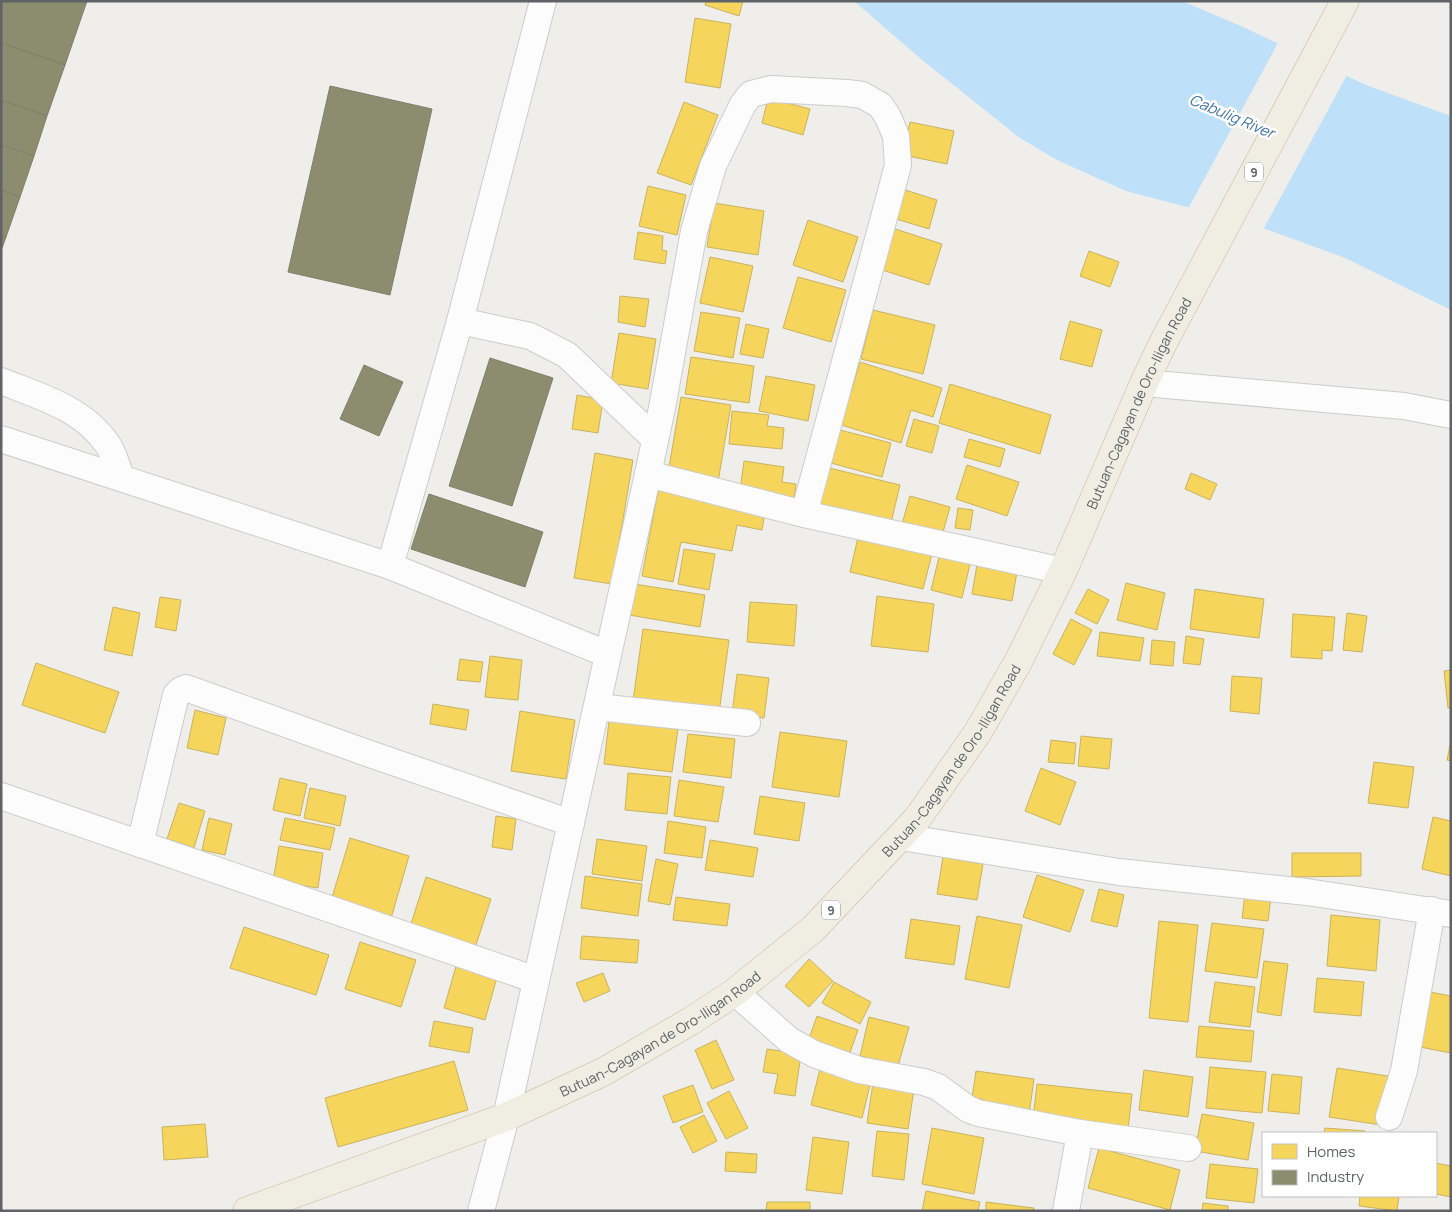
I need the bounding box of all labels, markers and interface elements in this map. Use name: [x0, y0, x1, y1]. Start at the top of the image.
water label: Cabulig River: [1186, 89, 1280, 144]
road number: 9: [1245, 162, 1263, 182]
street label: Butuan-Cagayan de Oro-Iligan Road: [1081, 294, 1195, 512]
street label: Butuan-Cagayan de Oro-Iligan Road: [877, 661, 1024, 860]
road number: 9: [822, 900, 840, 920]
street label: Butuan-Cagayan de Oro-Iligan Road: [556, 966, 764, 1100]
legend: [1262, 1132, 1437, 1197]
text: Homes: [1307, 1141, 1356, 1162]
text: Industry: [1307, 1166, 1364, 1187]

